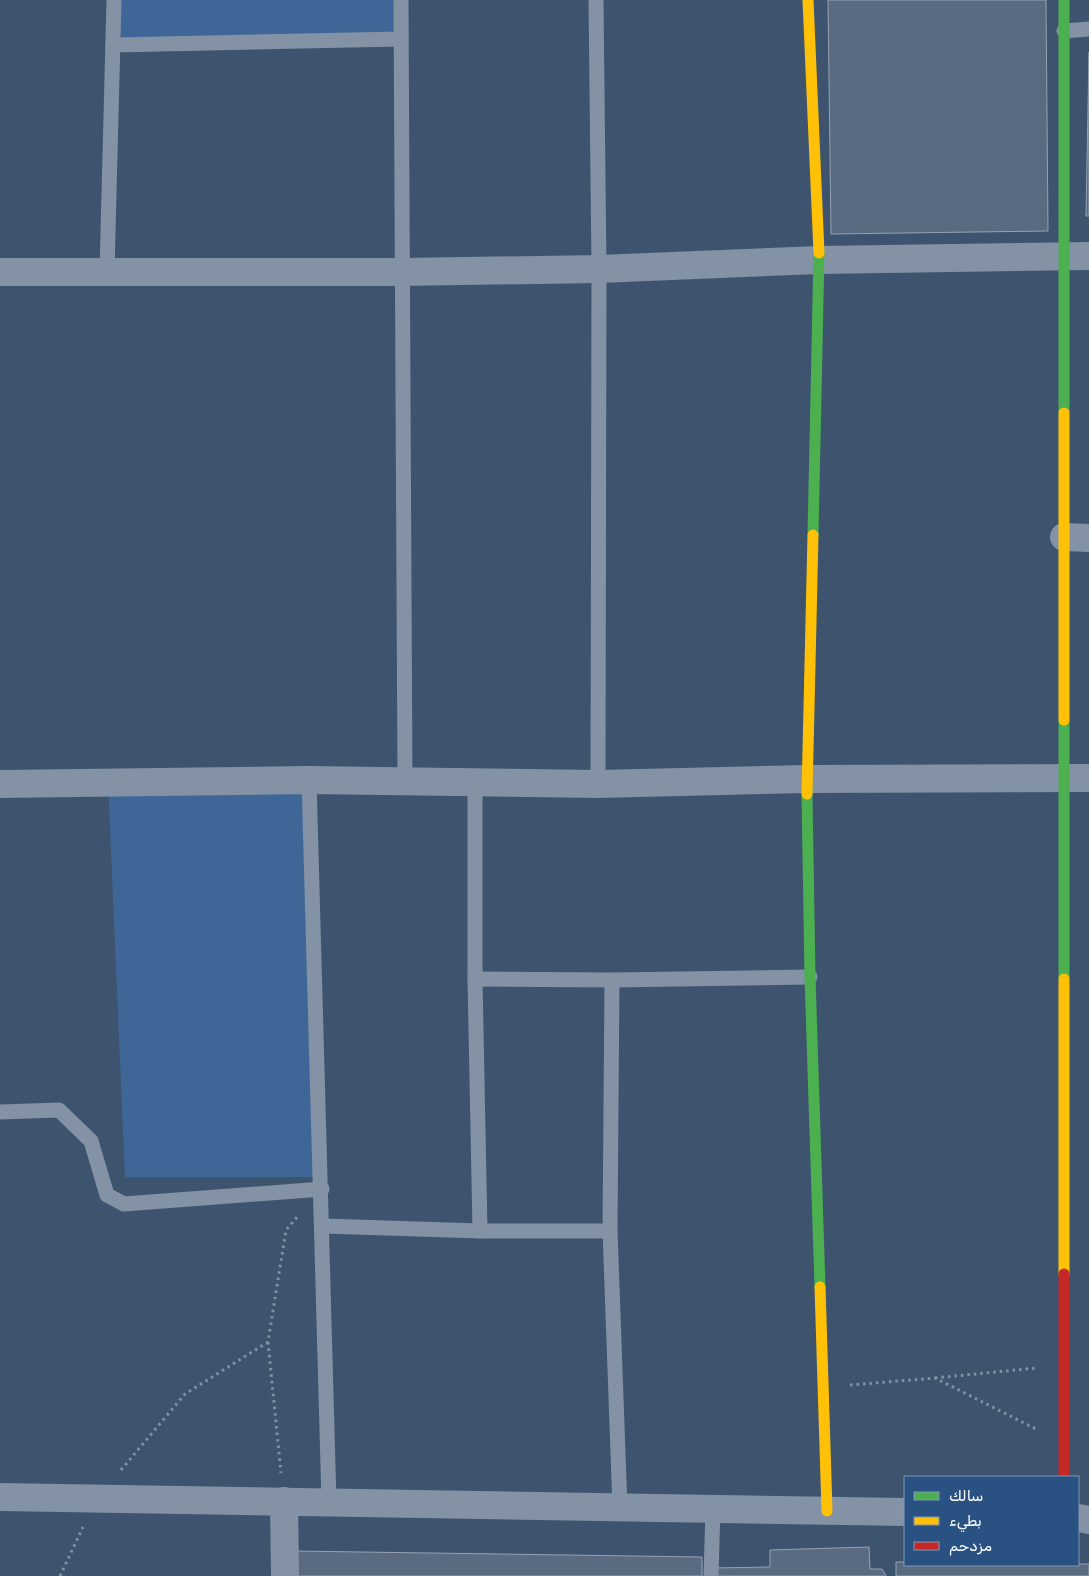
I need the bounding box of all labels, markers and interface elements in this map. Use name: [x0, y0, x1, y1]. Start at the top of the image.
legend: [904, 1476, 1079, 1566]
text: سالك: [949, 1487, 984, 1505]
text: بطيء: [949, 1512, 982, 1533]
text: مزدحم: [949, 1537, 992, 1556]

